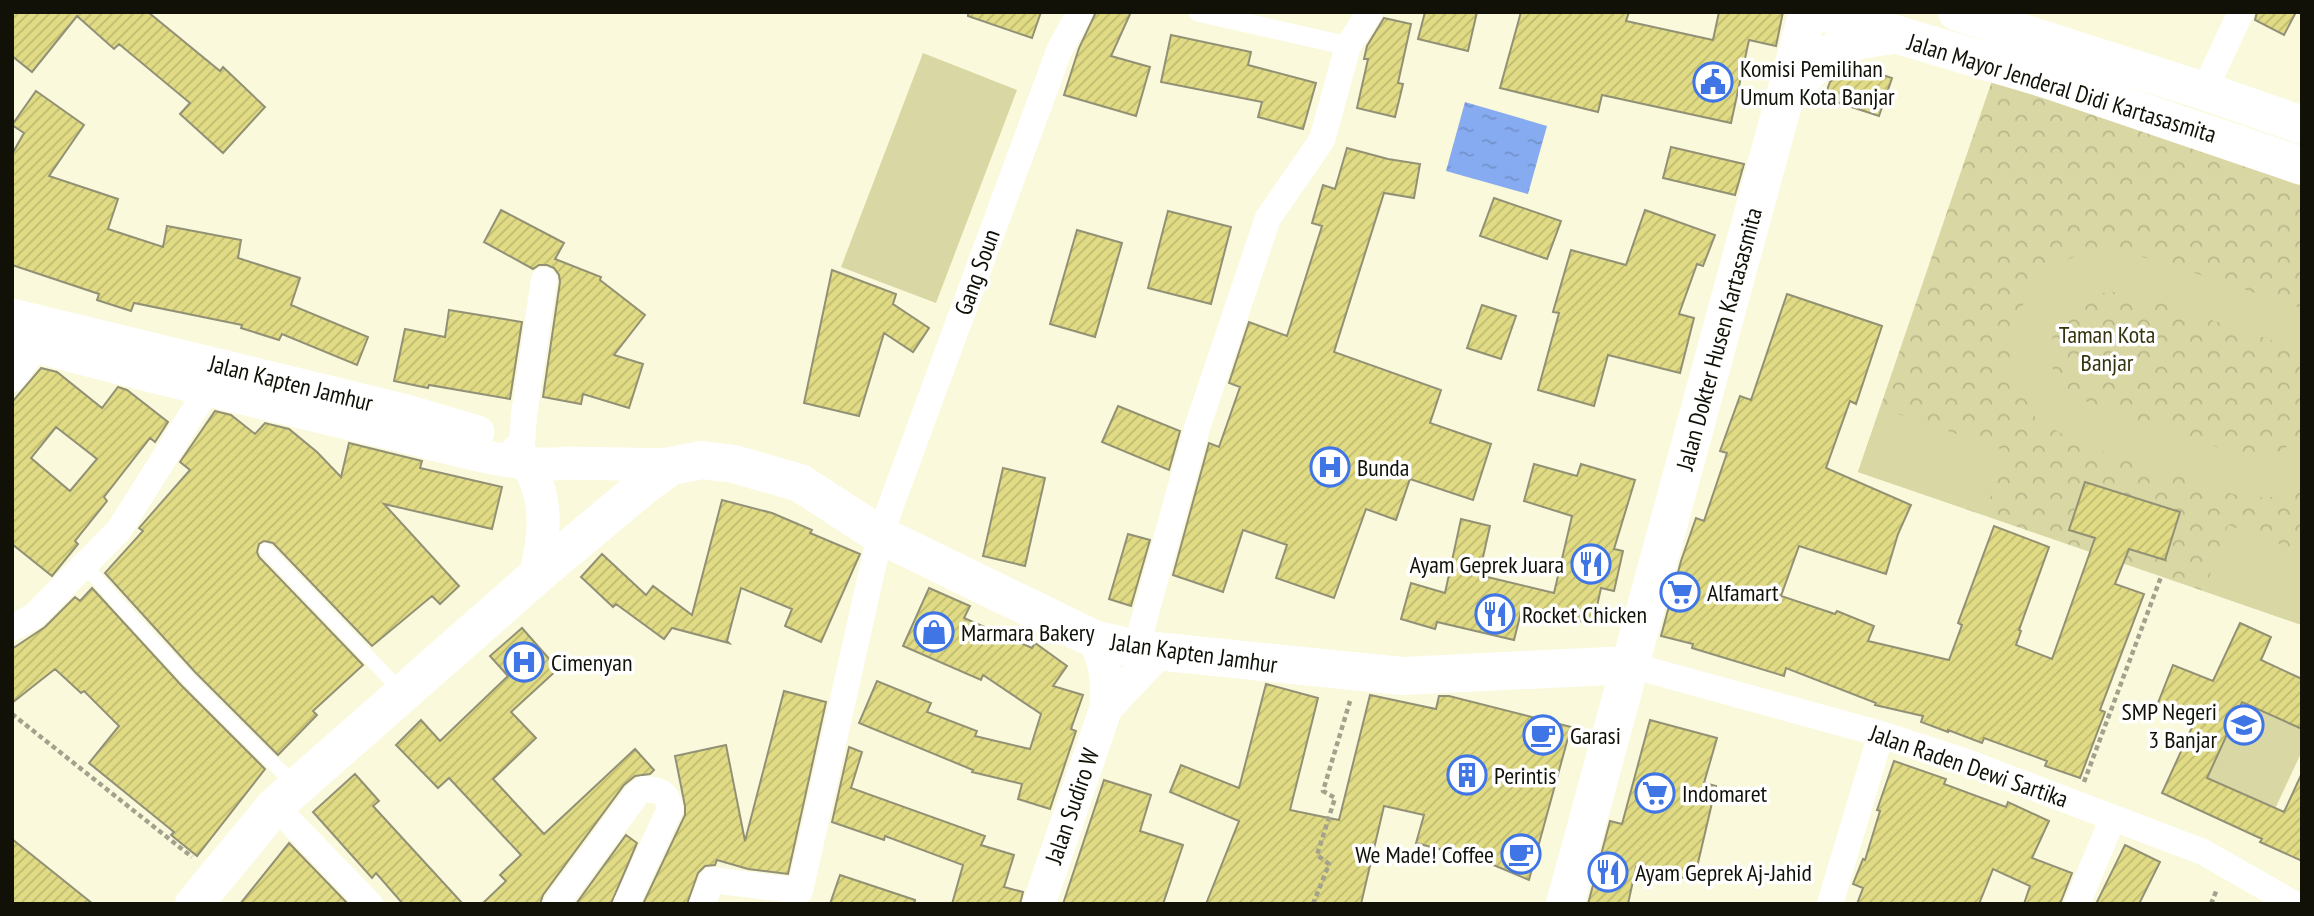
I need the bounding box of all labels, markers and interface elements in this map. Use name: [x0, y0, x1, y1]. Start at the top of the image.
street label: Jalan Mayor Jenderal Didi Kartasasmita: [1903, 26, 2220, 150]
place label: Komisi Pemilihan Umum Kota Banjar: [1740, 53, 1895, 112]
public building icon: Komisi Pemilihan Umum Kota Banjar: [1692, 61, 1734, 103]
street label: Jalan Dokter Husen Kartasasmita: [1669, 204, 1769, 475]
street label: Gang Soun: [947, 225, 1007, 319]
park label: Taman Kota Banjar: [2059, 319, 2155, 378]
street label: Jalan Kapten Jamhur: [205, 347, 377, 418]
hospital icon: Bunda: [1309, 446, 1351, 488]
place label: Bunda: [1357, 452, 1409, 483]
restaurant icon: Ayam Geprek Juara: [1570, 543, 1612, 585]
place label: Ayam Geprek Juara: [1410, 549, 1564, 580]
supermarket icon: Alfamart: [1659, 571, 1701, 613]
place label: Alfamart: [1707, 577, 1779, 608]
restaurant icon: Rocket Chicken: [1474, 593, 1516, 635]
place label: Rocket Chicken: [1522, 599, 1647, 630]
shop icon: Marmara Bakery: [913, 611, 955, 653]
place label: Marmara Bakery: [961, 617, 1094, 648]
street label: Jalan Kapten Jamhur: [1108, 626, 1280, 680]
hospital icon: Cimenyan: [503, 641, 545, 683]
place label: Cimenyan: [551, 647, 632, 678]
place label: SMP Negeri 3 Banjar: [2122, 696, 2217, 755]
school or university icon: SMP Negeri 3 Banjar: [2223, 704, 2265, 746]
cafe icon: Garasi: [1522, 714, 1564, 756]
street label: Jalan Raden Dewi Sartika: [1865, 717, 2072, 814]
place label: Garasi: [1570, 720, 1621, 751]
street label: Jalan Sudiro W: [1037, 744, 1106, 869]
building icon: Perintis: [1446, 754, 1488, 796]
place label: Perintis: [1494, 760, 1556, 791]
supermarket icon: Indomaret: [1634, 772, 1676, 814]
place label: Indomaret: [1682, 778, 1768, 809]
cafe icon: We Made! Coffee: [1500, 833, 1542, 875]
place label: We Made! Coffee: [1355, 839, 1494, 870]
restaurant icon: Ayam Geprek Aj-Jahid: [1587, 851, 1629, 893]
place label: Ayam Geprek Aj-Jahid: [1635, 857, 1812, 888]

